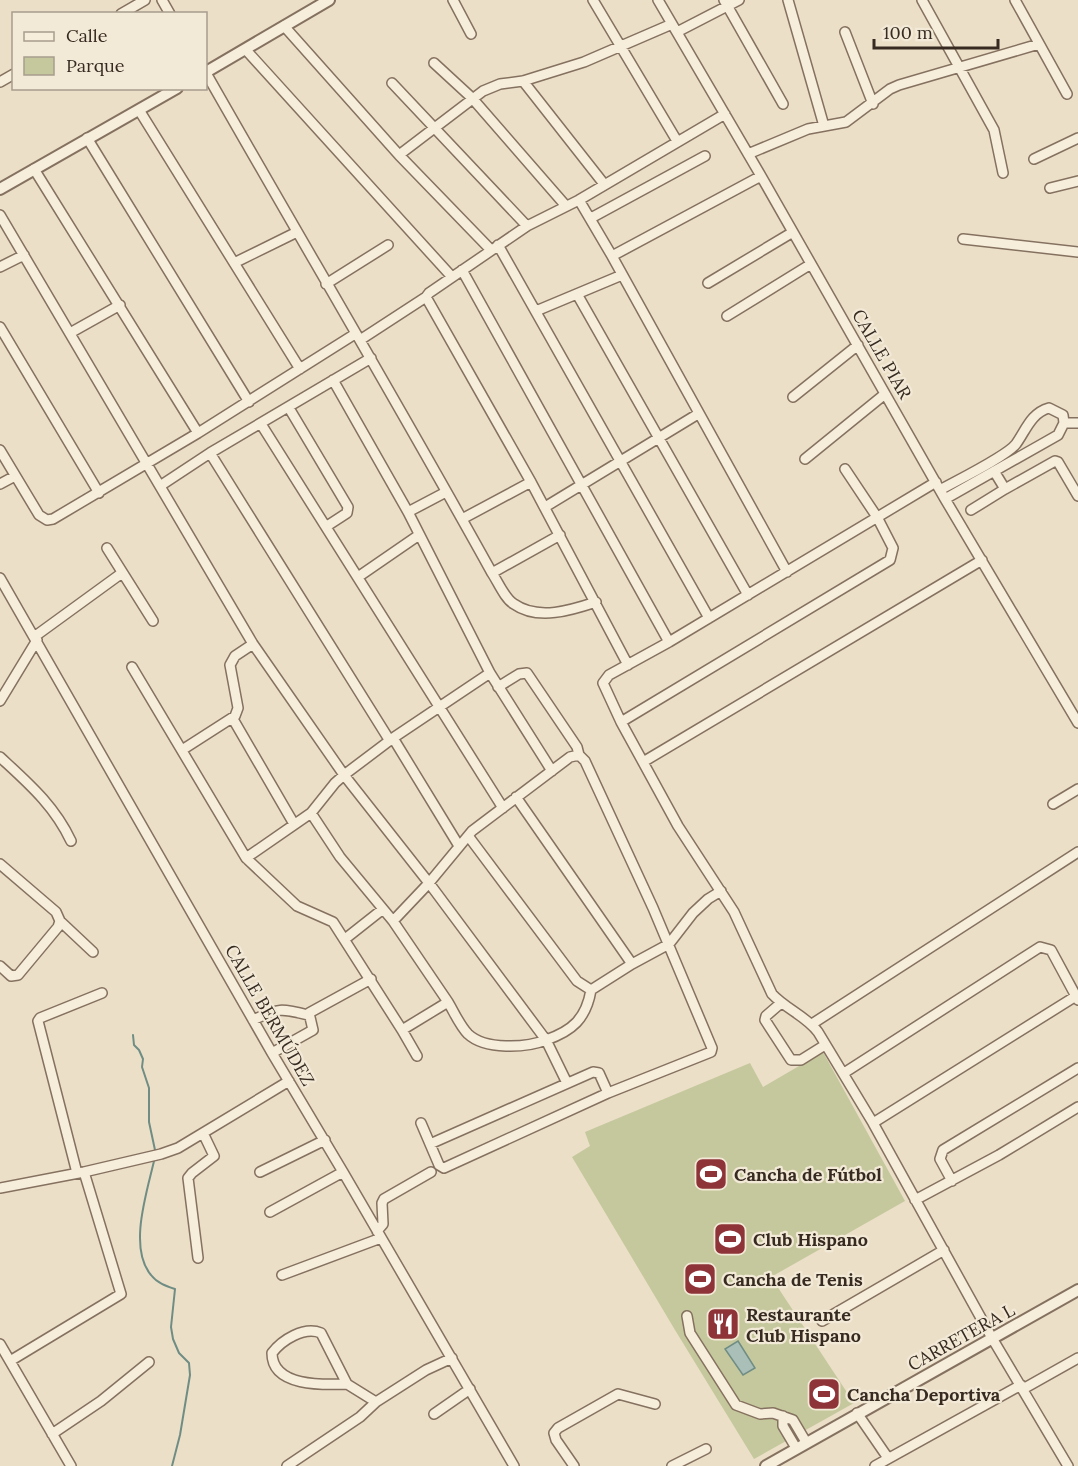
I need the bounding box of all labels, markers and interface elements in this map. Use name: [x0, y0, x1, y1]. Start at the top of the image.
legend: [12, 12, 207, 90]
scale bar: [874, 12, 998, 50]
text: 100 m: [883, 21, 933, 44]
text: Calle: [66, 24, 108, 47]
text: Parque: [66, 54, 125, 77]
street label: CALLE PIAR: [847, 305, 917, 404]
street label: CALLE BERMÚDEZ: [220, 940, 320, 1090]
sports icon: Cancha de Fútbol: [693, 1156, 729, 1192]
place label: Cancha de Fútbol: [734, 1163, 882, 1186]
sports icon: Club Hispano: [712, 1221, 748, 1257]
place label: Club Hispano: [753, 1228, 868, 1251]
sports icon: Cancha de Tenis: [682, 1261, 718, 1297]
place label: Cancha de Tenis: [723, 1268, 863, 1291]
street label: CARRETERA L: [903, 1298, 1019, 1376]
place label: Restaurante Club Hispano: [746, 1303, 861, 1347]
restaurant icon: Restaurante Club Hispano: [705, 1306, 741, 1342]
sports icon: Cancha Deportiva: [806, 1376, 842, 1412]
place label: Cancha Deportiva: [847, 1383, 1001, 1406]

